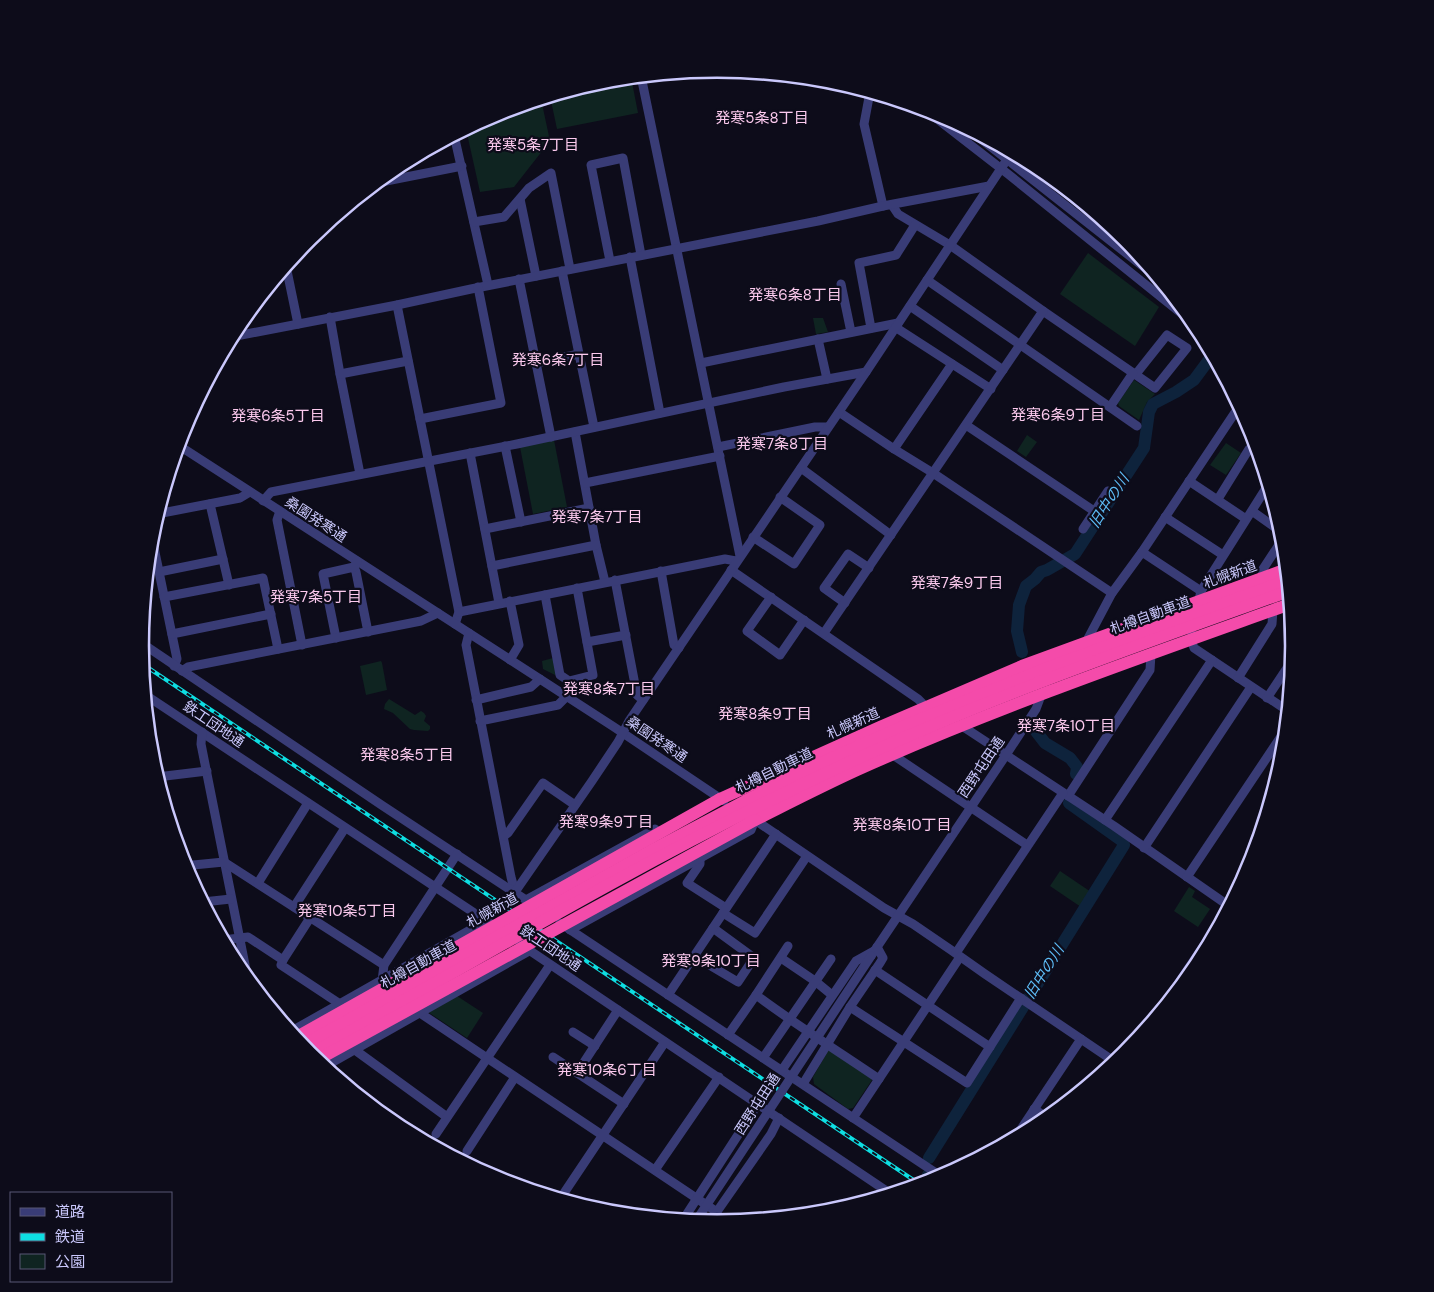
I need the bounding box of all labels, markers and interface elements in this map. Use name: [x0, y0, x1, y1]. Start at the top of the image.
district label: 発寒5条8丁目: [715, 108, 809, 128]
district label: 発寒5条7丁目: [487, 135, 579, 155]
district label: 発寒6条8丁目: [748, 285, 842, 305]
district label: 発寒6条7丁目: [512, 350, 604, 370]
district label: 発寒6条9丁目: [1011, 405, 1105, 425]
district label: 発寒6条5丁目: [231, 406, 325, 426]
district label: 発寒7条8丁目: [736, 434, 828, 454]
water label: 旧中の川: [1084, 469, 1135, 532]
street label: 桑園発寒通: [282, 492, 350, 546]
district label: 発寒7条7丁目: [551, 507, 643, 527]
street label: 札幌新道: [1201, 556, 1259, 592]
district label: 発寒7条9丁目: [911, 573, 1003, 593]
district label: 発寒7条5丁目: [270, 587, 362, 607]
street label: 札樽自動車道: [1107, 592, 1193, 638]
district label: 発寒8条7丁目: [563, 679, 655, 699]
street label: 鉄工団地通: [180, 697, 248, 751]
street label: 札幌新道: [824, 703, 882, 743]
district label: 発寒8条9丁目: [718, 704, 812, 724]
street label: 桑園発寒通: [623, 712, 691, 766]
district label: 発寒7条10丁目: [1017, 716, 1115, 736]
street label: 西野屯田通: [954, 733, 1008, 801]
street label: 札樽自動車道: [732, 743, 816, 797]
district label: 発寒8条5丁目: [360, 745, 454, 765]
district label: 発寒9条9丁目: [559, 812, 653, 832]
district label: 発寒8条10丁目: [852, 815, 952, 835]
street label: 札幌新道: [463, 889, 521, 931]
district label: 発寒10条5丁目: [297, 901, 397, 921]
street label: 鉄工団地通: [517, 921, 585, 975]
street label: 札樽自動車道: [377, 936, 459, 992]
water label: 旧中の川: [1020, 940, 1069, 1003]
district label: 発寒9条10丁目: [661, 951, 761, 971]
district label: 発寒10条6丁目: [557, 1060, 657, 1080]
street label: 西野屯田通: [730, 1070, 784, 1138]
legend: [10, 1192, 172, 1282]
text: 道路: [55, 1202, 85, 1222]
text: 鉄道: [55, 1227, 85, 1247]
text: 公園: [55, 1252, 85, 1272]

